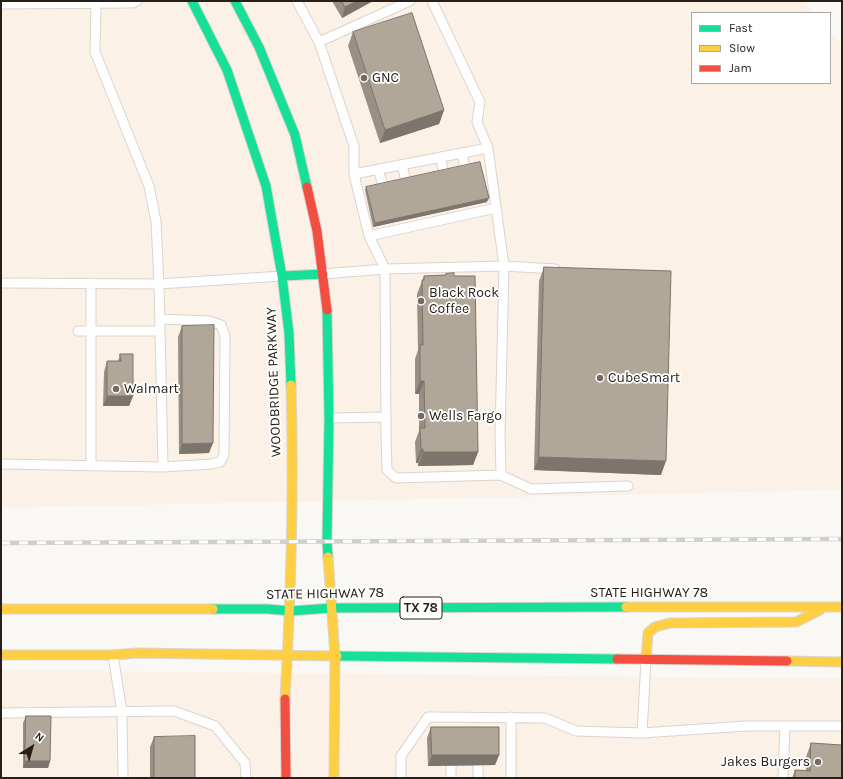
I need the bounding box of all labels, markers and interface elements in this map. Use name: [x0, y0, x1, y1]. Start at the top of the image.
legend: [691, 12, 831, 84]
text: Fast: [729, 21, 752, 35]
text: Slow: [729, 41, 755, 55]
text: Jam: [729, 61, 752, 75]
place label: GNC: [372, 70, 399, 86]
marker: GNC: [359, 73, 369, 83]
place label: Black Rock Coffee: [429, 285, 499, 318]
marker: Black Rock Coffee: [416, 296, 426, 306]
street label: WOODBRIDGE PARKWAY: [263, 307, 285, 457]
place label: CubeSmart: [608, 370, 680, 386]
marker: CubeSmart: [595, 373, 605, 383]
place label: Walmart: [124, 381, 179, 397]
marker: Walmart: [111, 384, 121, 394]
place label: Wells Fargo: [429, 408, 502, 424]
marker: Wells Fargo: [416, 411, 426, 421]
street label: STATE HIGHWAY 78: [266, 585, 384, 603]
street label: STATE HIGHWAY 78: [590, 585, 708, 601]
road number: TX 78: [400, 597, 442, 619]
north arrow: [12, 727, 52, 767]
text: N: [32, 729, 47, 745]
place label: Jakes Burgers: [721, 754, 810, 770]
marker: Jakes Burgers: [813, 757, 823, 767]

